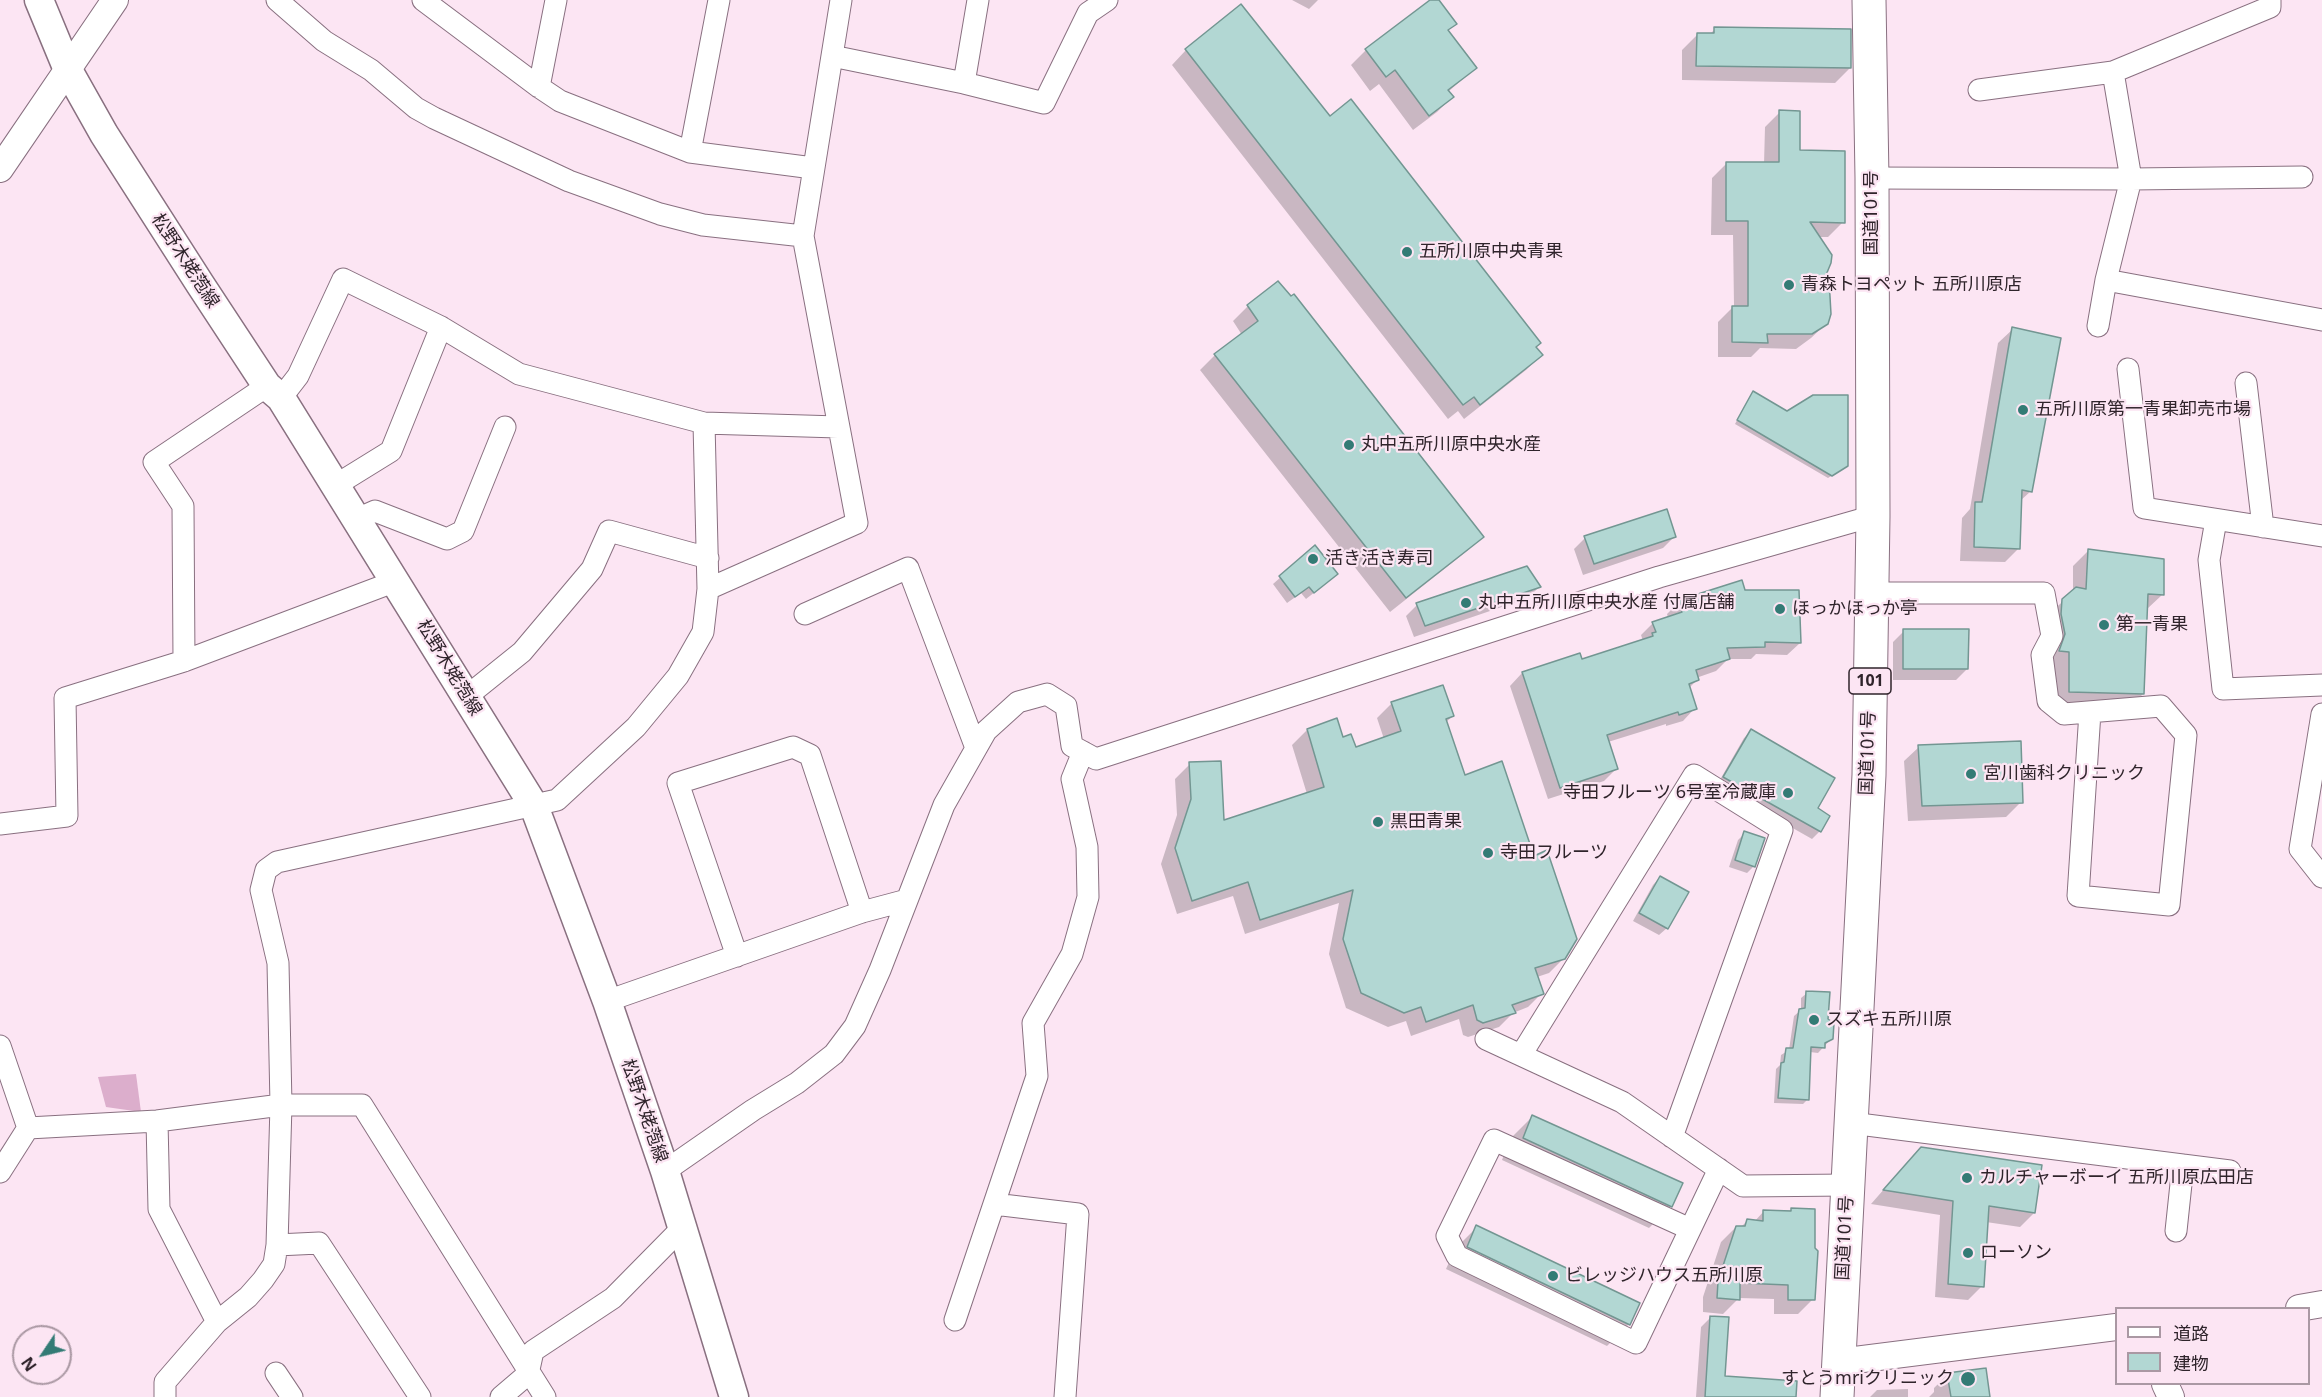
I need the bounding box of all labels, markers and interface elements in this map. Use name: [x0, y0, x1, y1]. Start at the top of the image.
street label: 国道101号: [1861, 171, 1883, 255]
street label: 松野木姥萢線: [147, 210, 223, 312]
place label: 五所川原中央青果: [1419, 241, 1563, 263]
marker: 五所川原中央青果: [1400, 245, 1414, 259]
place label: 青森トヨペット 五所川原店: [1801, 274, 2022, 296]
marker: 青森トヨペット 五所川原店: [1782, 278, 1796, 292]
place label: 五所川原第一青果卸売市場: [2035, 399, 2251, 421]
marker: 五所川原第一青果卸売市場: [2016, 403, 2030, 417]
place label: 丸中五所川原中央水産: [1361, 434, 1541, 456]
marker: 丸中五所川原中央水産: [1342, 438, 1356, 452]
place label: 活き活き寿司: [1325, 548, 1433, 570]
marker: 活き活き寿司: [1306, 552, 1320, 566]
place label: 丸中五所川原中央水産 付属店舗: [1478, 592, 1735, 614]
marker: 丸中五所川原中央水産 付属店舗: [1459, 596, 1473, 610]
place label: ほっかほっか亭: [1792, 598, 1918, 620]
marker: ほっかほっか亭: [1773, 602, 1787, 616]
place label: 第一青果: [2116, 614, 2188, 636]
street label: 松野木姥萢線: [412, 616, 486, 720]
marker: 第一青果: [2097, 618, 2111, 632]
road number: 101: [1849, 668, 1891, 694]
street label: 国道101号: [1856, 710, 1880, 796]
place label: 宮川歯科クリニック: [1983, 763, 2145, 785]
marker: 宮川歯科クリニック: [1964, 767, 1978, 781]
place label: 寺田フルーツ 6号室冷蔵庫: [1563, 782, 1776, 804]
marker: 寺田フルーツ 6号室冷蔵庫: [1781, 786, 1795, 800]
place label: 黒田青果: [1390, 811, 1462, 833]
marker: 黒田青果: [1371, 815, 1385, 829]
place label: 寺田フルーツ: [1500, 842, 1608, 864]
marker: 寺田フルーツ: [1481, 846, 1495, 860]
place label: スズキ五所川原: [1826, 1009, 1952, 1031]
marker: スズキ五所川原: [1807, 1013, 1821, 1027]
street label: 松野木姥萢線: [616, 1056, 672, 1166]
place label: カルチャーボーイ 五所川原広田店: [1979, 1167, 2254, 1189]
marker: カルチャーボーイ 五所川原広田店: [1960, 1171, 1974, 1185]
street label: 国道101号: [1832, 1195, 1858, 1281]
place label: ローソン: [1980, 1242, 2052, 1264]
marker: ローソン: [1961, 1246, 1975, 1260]
place label: ビレッジハウス五所川原: [1565, 1265, 1763, 1287]
marker: ビレッジハウス五所川原: [1546, 1269, 1560, 1283]
legend: [2115, 1307, 2310, 1385]
text: 道路: [2173, 1321, 2209, 1345]
north arrow: [12, 1325, 72, 1385]
text: 建物: [2173, 1351, 2209, 1375]
text: N: [16, 1353, 42, 1376]
place label: すとうmriクリニック: [1781, 1368, 1954, 1390]
marker: すとうmriクリニック: [1959, 1370, 1977, 1388]

